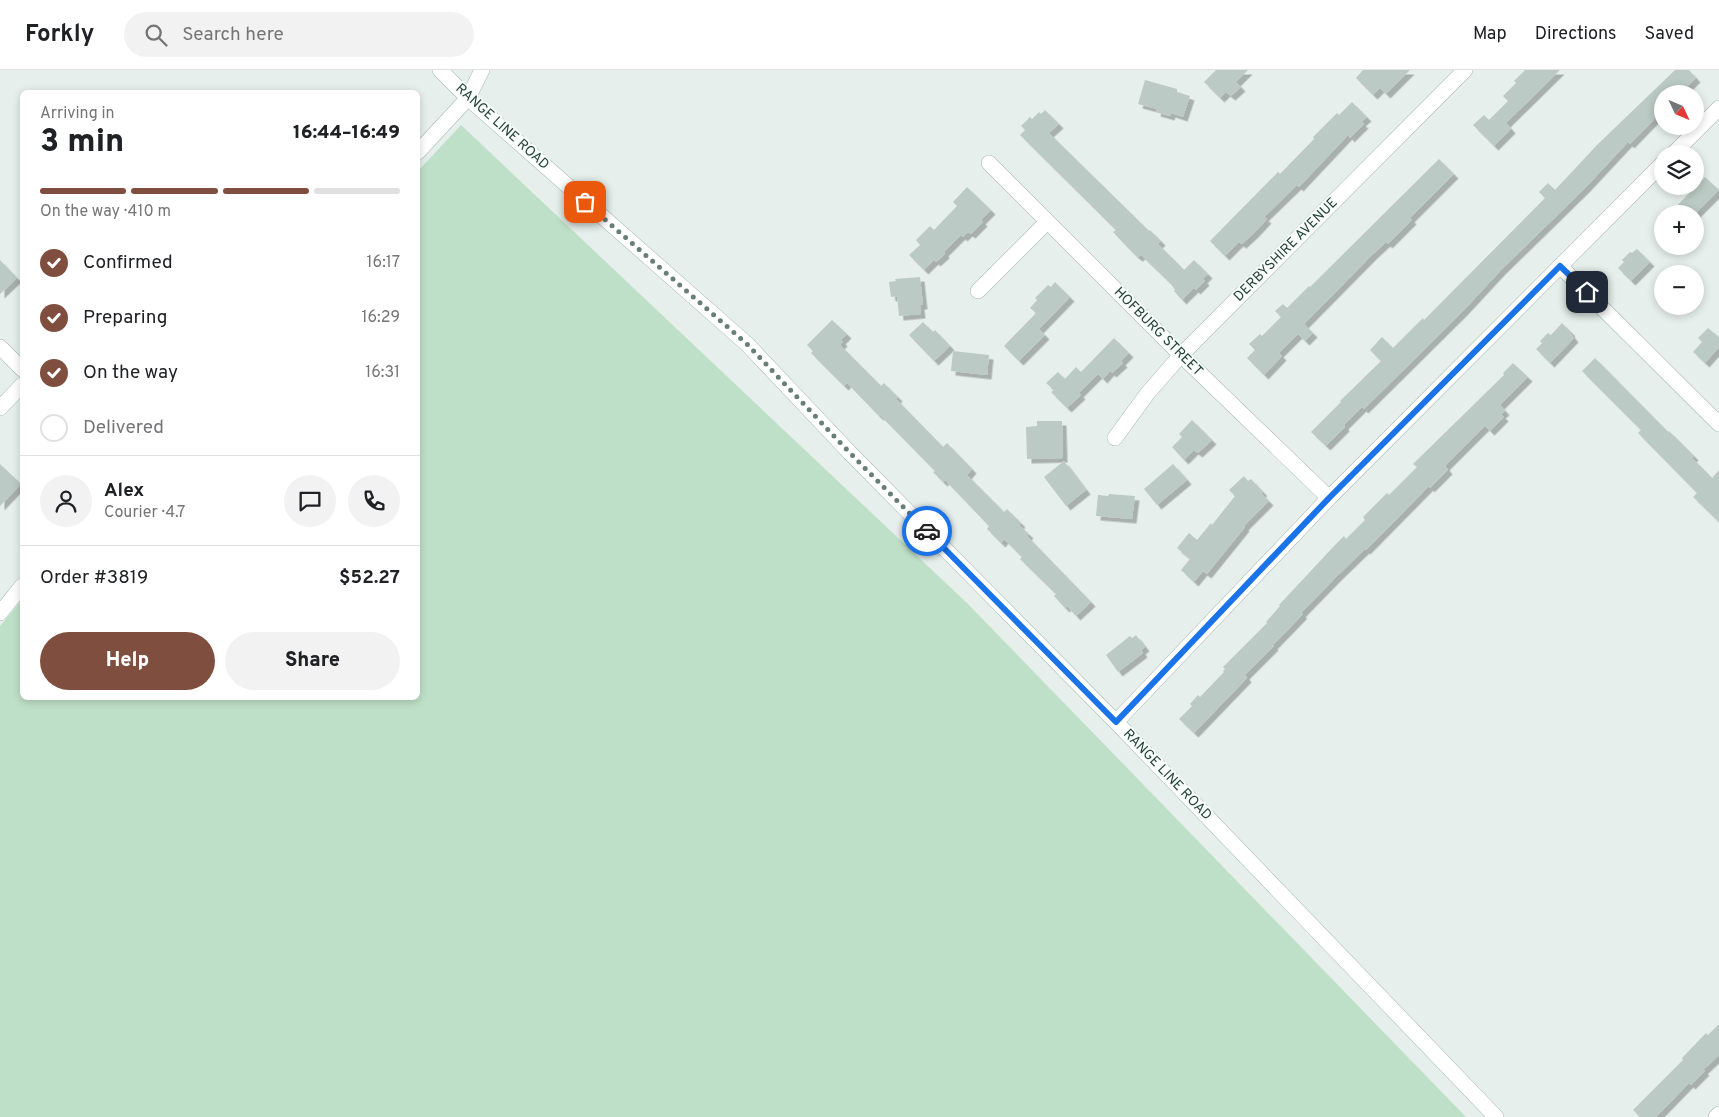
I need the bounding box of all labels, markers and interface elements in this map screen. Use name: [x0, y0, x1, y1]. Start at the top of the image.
search box: [124, 12, 474, 57]
text: Forkly: [25, 20, 94, 50]
icon: search: [142, 21, 170, 49]
text: Search here: [182, 23, 284, 47]
text: Map: [1473, 23, 1507, 46]
text: Directions: [1535, 23, 1617, 46]
text: Saved: [1645, 23, 1694, 46]
street label: RANGE LINE ROAD: [452, 80, 552, 174]
north arrow: [1654, 85, 1704, 135]
map controls: [1654, 85, 1704, 315]
text: Arriving in: [40, 104, 115, 124]
text: 16:44–16:49: [293, 121, 400, 145]
text: 3 min: [40, 123, 124, 163]
button: layers: [1654, 145, 1704, 195]
pin: [564, 181, 606, 223]
icon: bag: [571, 188, 599, 216]
street label: DERBYSHIRE AVENUE: [1231, 195, 1341, 305]
text: On the way · 410 m: [40, 202, 171, 222]
button: +: [1654, 205, 1704, 255]
icon: check: [40, 249, 68, 277]
text: Confirmed: [83, 251, 173, 275]
text: 16:17: [367, 253, 400, 273]
button: −: [1654, 265, 1704, 315]
pin: [1566, 271, 1608, 313]
icon: home: [1573, 278, 1601, 306]
street label: HOFBURG STREET: [1110, 284, 1206, 380]
icon: check: [40, 304, 68, 332]
text: Preparing: [83, 306, 167, 330]
text: 16:29: [362, 308, 400, 328]
icon: check: [40, 359, 68, 387]
text: On the way: [83, 361, 178, 385]
text: 16:31: [365, 363, 400, 383]
text: Delivered: [83, 416, 164, 440]
button: person: [40, 475, 92, 527]
button: chat: [284, 475, 336, 527]
button: phone: [348, 475, 400, 527]
text: Alex: [104, 479, 144, 503]
text: Courier · 4.7: [104, 503, 185, 523]
courier: [902, 506, 952, 556]
icon: car: [913, 517, 941, 545]
text: Order #3819: [40, 566, 148, 590]
text: $52.27: [339, 566, 400, 590]
button: Help: [40, 632, 215, 690]
button: Share: [225, 632, 400, 690]
street label: RANGE LINE ROAD: [1119, 726, 1215, 824]

